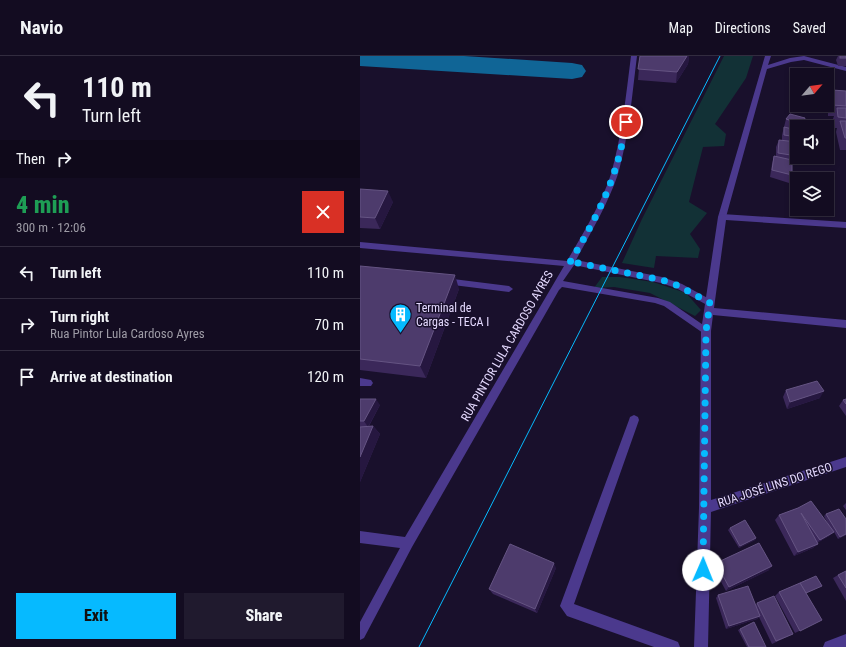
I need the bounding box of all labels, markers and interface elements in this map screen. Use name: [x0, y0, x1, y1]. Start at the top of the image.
text: Navio: [20, 16, 63, 39]
text: Map: [669, 20, 693, 36]
text: Directions: [715, 20, 771, 36]
text: Saved: [793, 20, 826, 36]
north arrow: [790, 68, 834, 112]
map controls: [790, 68, 834, 216]
text: 110 m: [82, 71, 152, 104]
icon: left: [16, 72, 68, 124]
text: Turn left: [82, 105, 141, 126]
pin: [609, 105, 643, 139]
icon: arrive: [615, 111, 637, 133]
button: sound: [790, 120, 834, 164]
icon: right: [53, 148, 75, 170]
text: Then: [16, 150, 45, 168]
button: layers: [790, 172, 834, 216]
text: 4 min: [16, 191, 70, 219]
button: close: [302, 191, 344, 233]
text: 300 m · 12:06: [16, 220, 86, 235]
icon: left: [16, 262, 38, 284]
text: Turn left: [50, 264, 101, 282]
text: 110 m: [307, 264, 344, 282]
street label: RUA PINTOR LULA CARDOSO AYRES: [458, 268, 556, 424]
place label: Terminal de Cargas - TECA I: [416, 301, 489, 329]
building icon: Terminal de Cargas - TECA I: [388, 302, 414, 335]
text: Turn right: [50, 308, 109, 326]
icon: right: [16, 314, 38, 336]
text: 70 m: [314, 316, 344, 334]
text: Rua Pintor Lula Cardoso Ayres: [50, 326, 205, 341]
icon: arrive: [16, 366, 38, 388]
text: Arrive at destination: [50, 368, 173, 386]
text: 120 m: [307, 368, 344, 386]
street label: RUA JOSÉ LINS DO REGO: [716, 459, 834, 510]
position arrow: [682, 549, 724, 591]
button: Exit: [16, 593, 176, 639]
button: Share: [184, 593, 344, 639]

